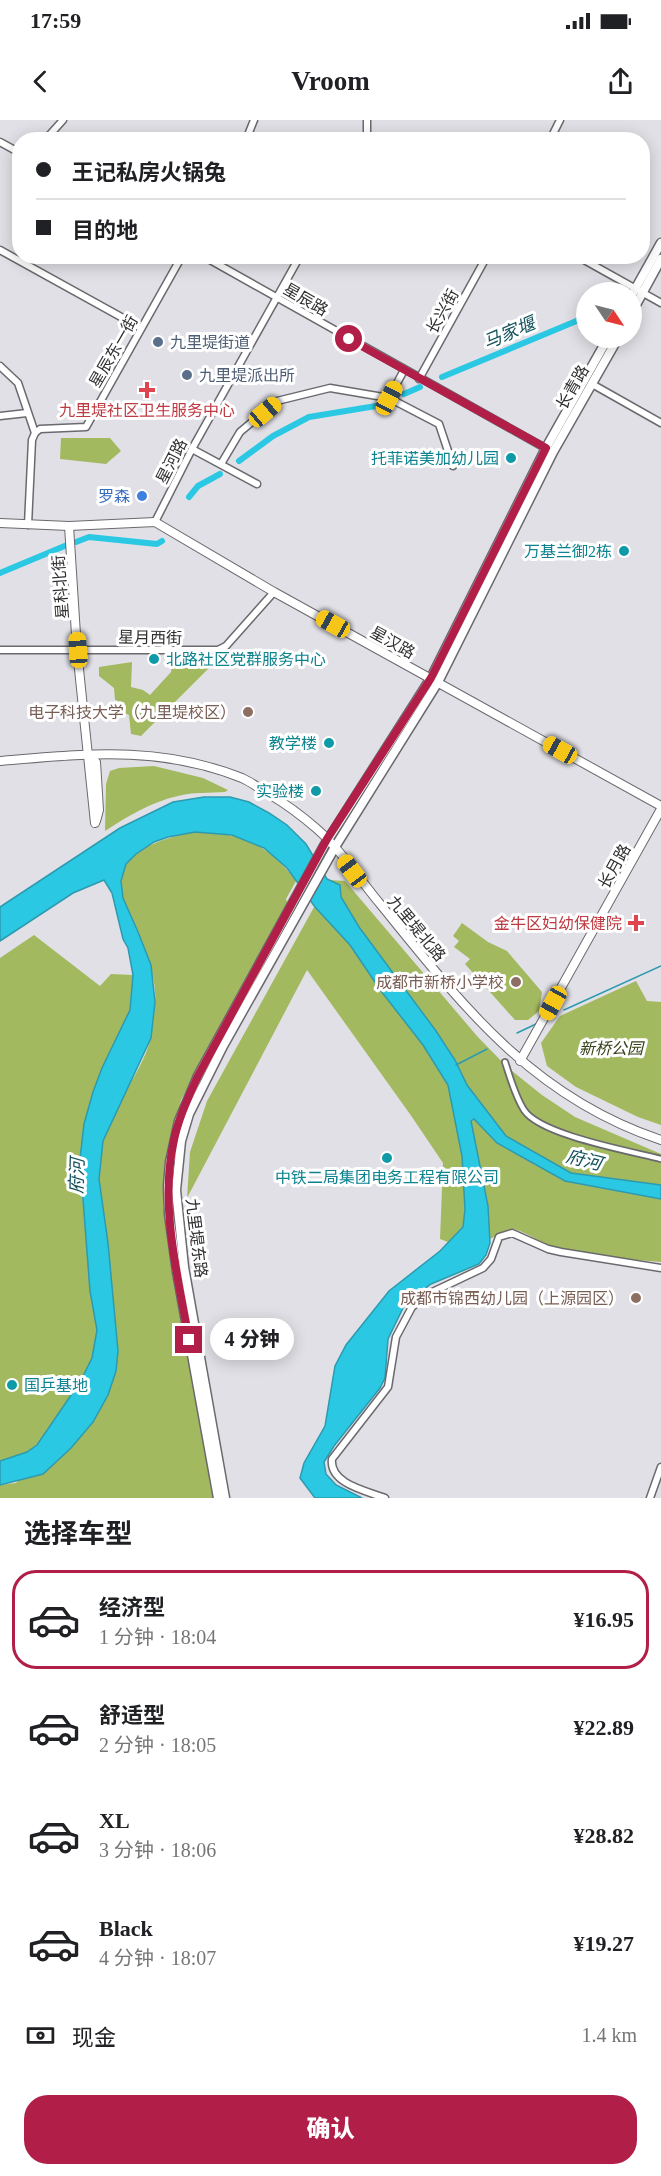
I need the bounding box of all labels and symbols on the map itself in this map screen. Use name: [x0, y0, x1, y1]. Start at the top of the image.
street label: 星辰路: [281, 280, 331, 319]
north arrow: [576, 282, 642, 348]
street label: 长兴街: [423, 286, 462, 336]
street label: 星辰东一街: [86, 312, 141, 390]
water label: 马家堰: [480, 312, 541, 353]
route start: [335, 325, 362, 352]
place label: 九里堤街道: [170, 334, 250, 351]
marker: 九里堤街道: [151, 335, 165, 349]
street label: 长青路: [553, 362, 592, 412]
place label: 九里堤派出所: [199, 367, 295, 384]
marker: 九里堤派出所: [180, 368, 194, 382]
car: [373, 378, 405, 418]
marker: 九里堤社区卫生服务中心: [138, 381, 156, 399]
car: [245, 394, 285, 430]
place label: 九里堤社区卫生服务中心: [59, 402, 235, 419]
street label: 星河路: [153, 436, 190, 486]
place label: 托菲诺美加幼儿园: [371, 450, 499, 467]
marker: 托菲诺美加幼儿园: [504, 451, 518, 465]
place label: 罗森: [98, 488, 130, 505]
marker: 罗森: [135, 489, 149, 503]
place label: 万基兰御2栋: [524, 543, 612, 560]
marker: 万基兰御2栋: [617, 544, 631, 558]
street label: 星科北街: [50, 554, 71, 619]
car: [313, 607, 353, 641]
street label: 星汉路: [368, 623, 418, 662]
street label: 星月西街: [118, 628, 182, 647]
car: [68, 631, 88, 669]
place label: 北路社区党群服务中心: [166, 651, 326, 668]
marker: 北路社区党群服务中心: [147, 652, 161, 666]
place label: 电子科技大学（九里堤校区）: [28, 704, 236, 721]
marker: 电子科技大学（九里堤校区）: [241, 705, 255, 719]
car: [540, 733, 580, 767]
place label: 教学楼: [269, 735, 317, 752]
marker: 教学楼: [322, 736, 336, 750]
place label: 实验楼: [256, 783, 304, 800]
marker: 实验楼: [309, 784, 323, 798]
street label: 长月路: [595, 841, 634, 891]
car: [334, 851, 370, 891]
street label: 九里堤北路: [384, 892, 449, 964]
marker: 金牛区妇幼保健院: [627, 914, 645, 932]
place label: 金牛区妇幼保健院: [494, 915, 622, 932]
place label: 成都市新桥小学校: [376, 974, 504, 991]
marker: 成都市新桥小学校: [509, 975, 523, 989]
car: [536, 983, 570, 1023]
park label: 新桥公园: [579, 1040, 645, 1057]
water label: 府河: [564, 1146, 607, 1175]
marker: 中铁二局集团电务工程有限公司: [380, 1151, 394, 1165]
water label: 府河: [66, 1155, 88, 1194]
place label: 中铁二局集团电务工程有限公司: [275, 1169, 499, 1186]
street label: 九里堤东路: [183, 1197, 210, 1279]
place label: 成都市锦西幼儿园（上源园区）: [400, 1290, 624, 1307]
marker: 成都市锦西幼儿园（上源园区）: [629, 1291, 643, 1305]
callout: 4 分钟: [210, 1319, 294, 1361]
route end: [175, 1326, 202, 1353]
place label: 国乒基地: [24, 1377, 88, 1394]
marker: 国乒基地: [5, 1378, 19, 1392]

